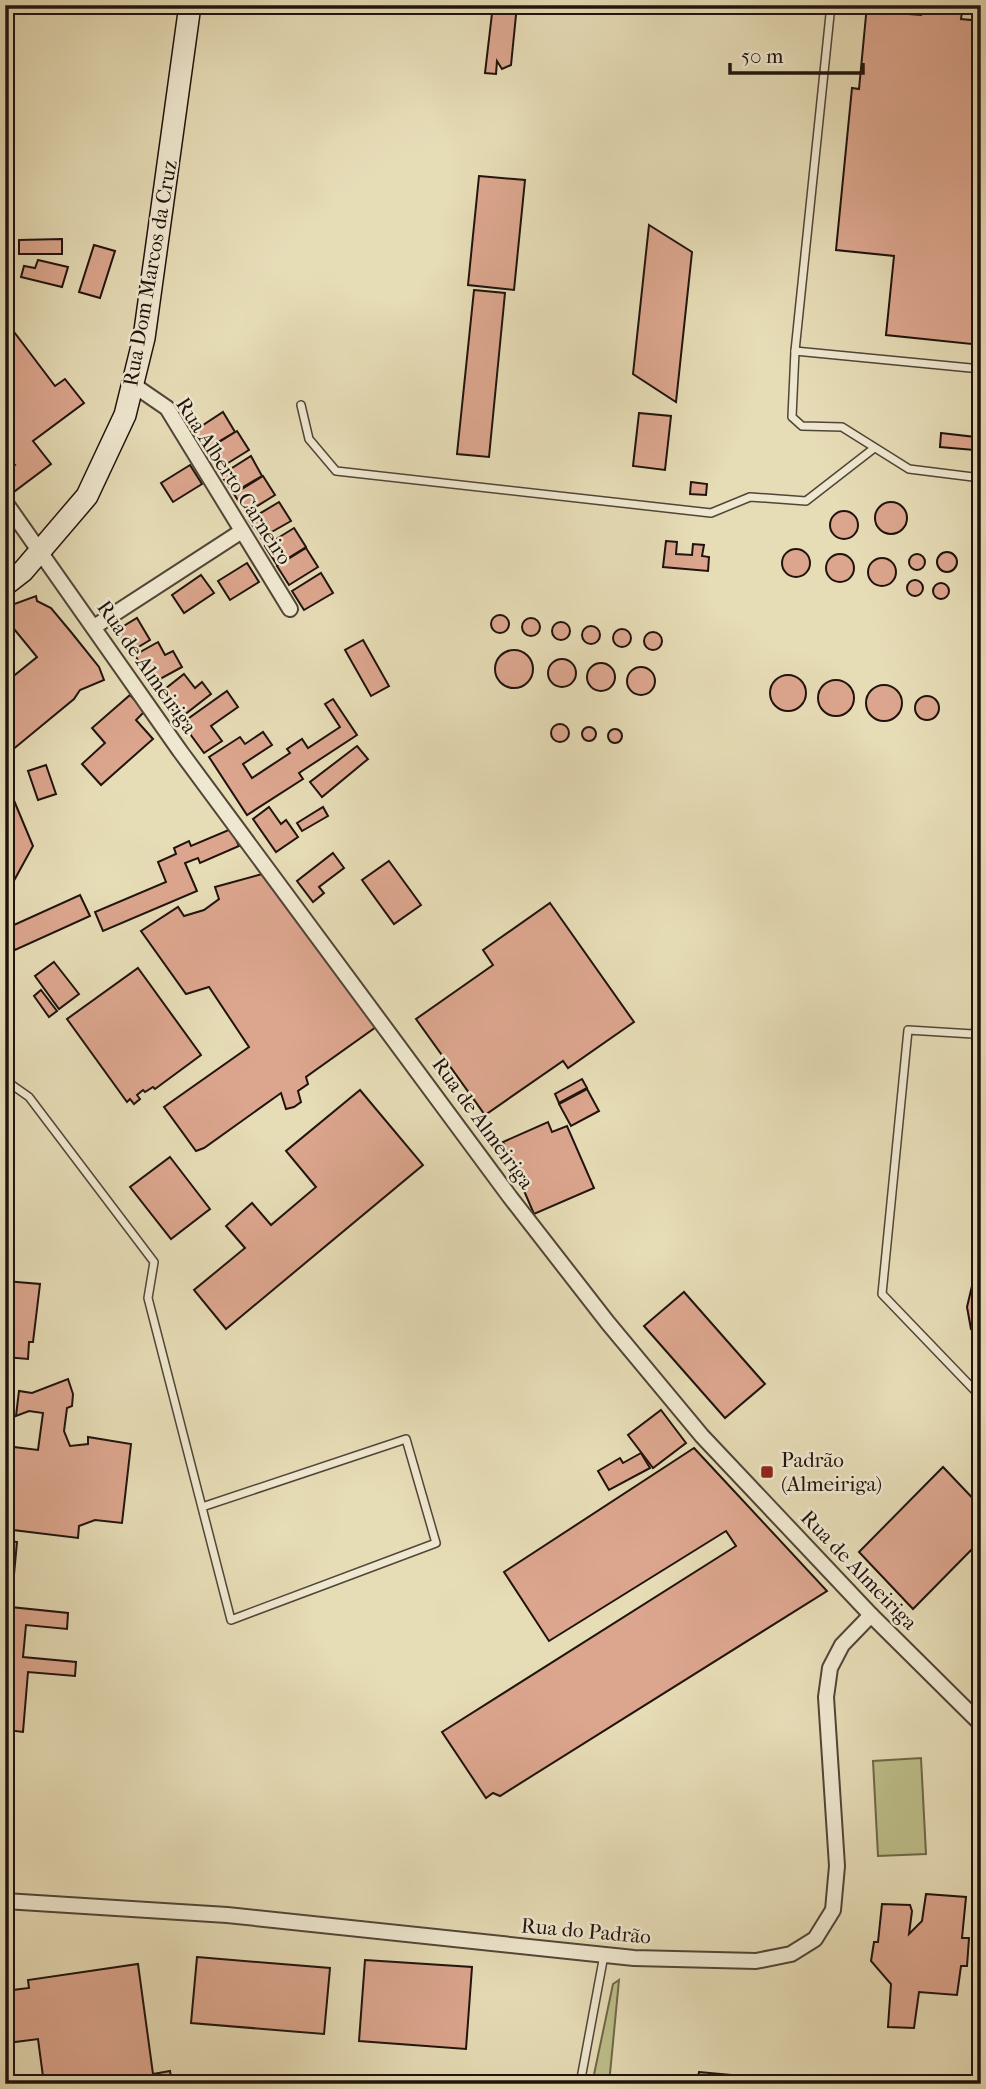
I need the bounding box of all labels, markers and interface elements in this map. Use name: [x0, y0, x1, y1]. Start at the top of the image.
scale bar: [730, 32, 864, 76]
text: 50 m: [741, 44, 784, 68]
street label: Rua Dom Marcos da Cruz: [118, 158, 182, 388]
street label: Rua Alberto Carneiro: [171, 393, 297, 569]
street label: Rua de Almeiriga: [92, 596, 202, 738]
street label: Rua de Almeiriga: [427, 1053, 539, 1194]
place label: Padrão (Almeiriga): [781, 1448, 882, 1496]
marker: Padrão (Almeiriga): [759, 1464, 775, 1480]
street label: Rua de Almeiriga: [796, 1505, 922, 1635]
street label: Rua do Padrão: [520, 1913, 652, 1949]

